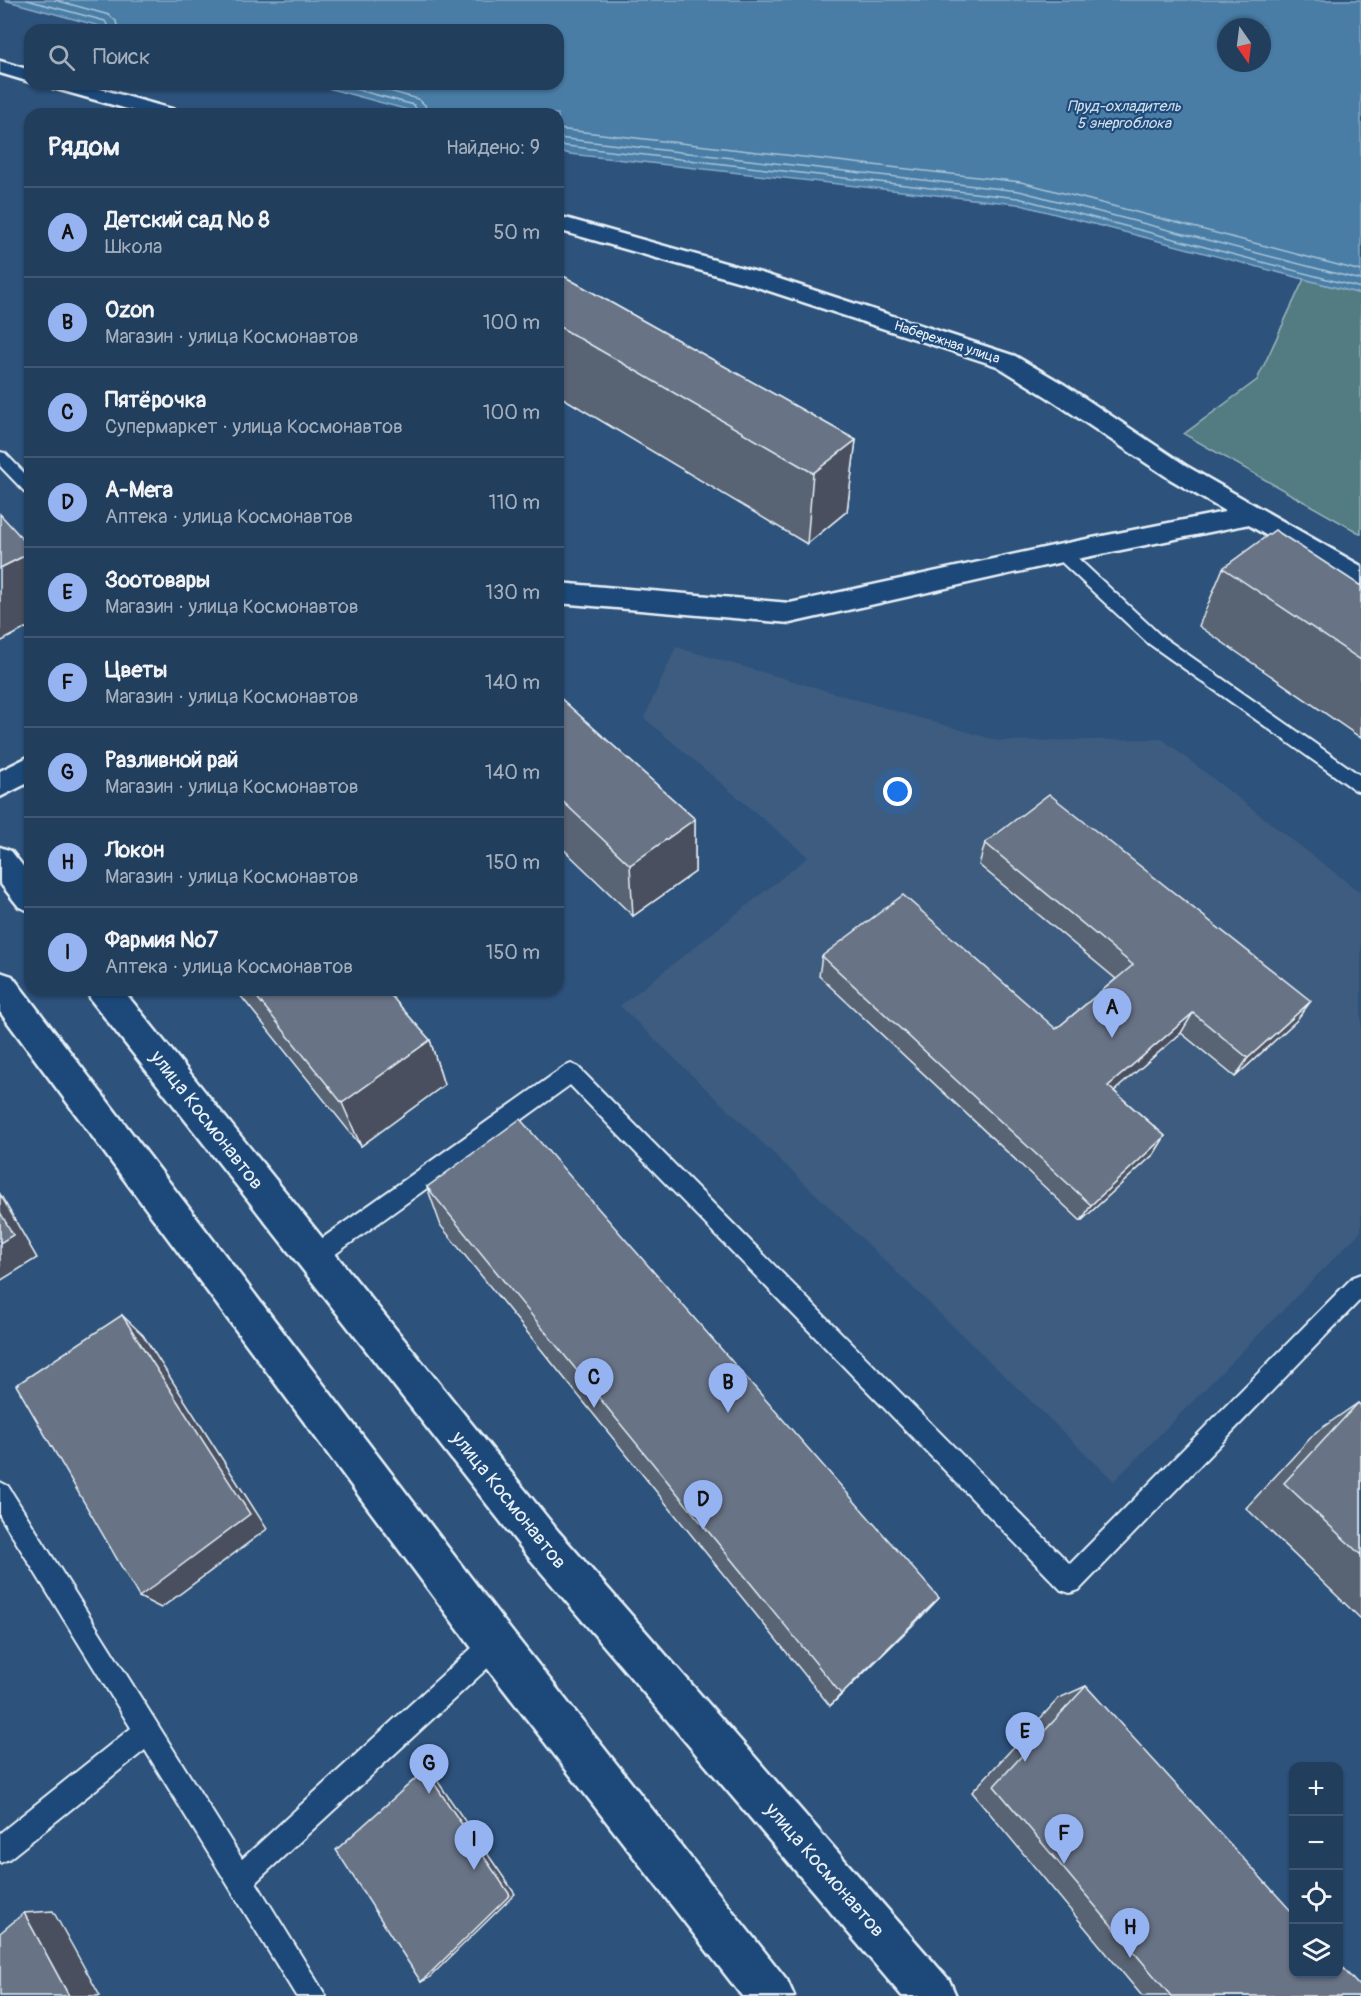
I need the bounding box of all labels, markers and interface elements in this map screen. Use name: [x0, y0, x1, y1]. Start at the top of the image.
north arrow: [1217, 18, 1271, 72]
search box: [24, 24, 564, 90]
icon: search: [45, 41, 78, 74]
text: Поиск: [93, 43, 150, 71]
water label: Пруд-охладитель 5 энергоблока: [1067, 97, 1181, 133]
text: Рядом: [48, 131, 120, 163]
text: Найдено: 9: [446, 135, 540, 160]
text: Детский сад № 8: [105, 206, 270, 234]
text: A: [61, 220, 74, 245]
text: 50 m: [493, 220, 540, 245]
text: Школа: [105, 234, 162, 259]
text: Ozon: [105, 296, 154, 324]
text: B: [62, 310, 73, 335]
text: 100 m: [483, 310, 540, 335]
street label: Набережная улица: [892, 317, 1002, 367]
text: Магазин · улица Космонавтов: [105, 324, 359, 349]
text: Пятёрочка: [105, 386, 206, 414]
text: C: [61, 400, 74, 425]
text: 100 m: [483, 400, 540, 425]
text: Супермаркет · улица Космонавтов: [105, 414, 403, 439]
text: А-Мега: [105, 476, 173, 504]
text: D: [61, 490, 74, 515]
text: 110 m: [489, 490, 540, 515]
text: Аптека · улица Космонавтов: [105, 504, 353, 529]
text: Зоотовары: [105, 566, 210, 594]
text: E: [62, 580, 73, 605]
text: 130 m: [485, 580, 540, 605]
text: Магазин · улица Космонавтов: [105, 594, 359, 619]
text: Цветы: [105, 656, 167, 684]
text: F: [61, 670, 74, 695]
text: 140 m: [485, 670, 540, 695]
text: Магазин · улица Космонавтов: [105, 684, 359, 709]
text: Разливной рай: [105, 746, 238, 774]
text: G: [61, 760, 74, 785]
text: 140 m: [485, 760, 540, 785]
text: Магазин · улица Космонавтов: [105, 774, 359, 799]
your location: [883, 777, 912, 806]
text: Локон: [105, 836, 164, 864]
text: H: [61, 850, 74, 875]
text: 150 m: [486, 850, 540, 875]
text: Магазин · улица Космонавтов: [105, 864, 359, 889]
text: Фармия №7: [105, 926, 218, 954]
text: I: [65, 940, 70, 965]
text: 150 m: [486, 940, 540, 965]
text: Аптека · улица Космонавтов: [105, 954, 353, 979]
pin: A: [1092, 988, 1132, 1038]
street label: улица Космонавтов: [144, 1044, 269, 1195]
pin: C: [574, 1358, 614, 1408]
pin: B: [708, 1364, 748, 1413]
street label: улица Космонавтов: [445, 1425, 572, 1574]
pin: D: [684, 1480, 722, 1530]
pin: E: [1006, 1712, 1044, 1762]
pin: G: [410, 1744, 448, 1794]
map controls: [1289, 1762, 1343, 1978]
button: +: [1289, 1762, 1343, 1816]
street label: улица Космонавтов: [759, 1797, 890, 1942]
pin: F: [1044, 1814, 1084, 1864]
button: −: [1289, 1816, 1343, 1870]
pin: I: [454, 1820, 494, 1870]
button: locate: [1289, 1870, 1343, 1924]
pin: H: [1110, 1908, 1150, 1958]
button: layers: [1289, 1924, 1343, 1978]

